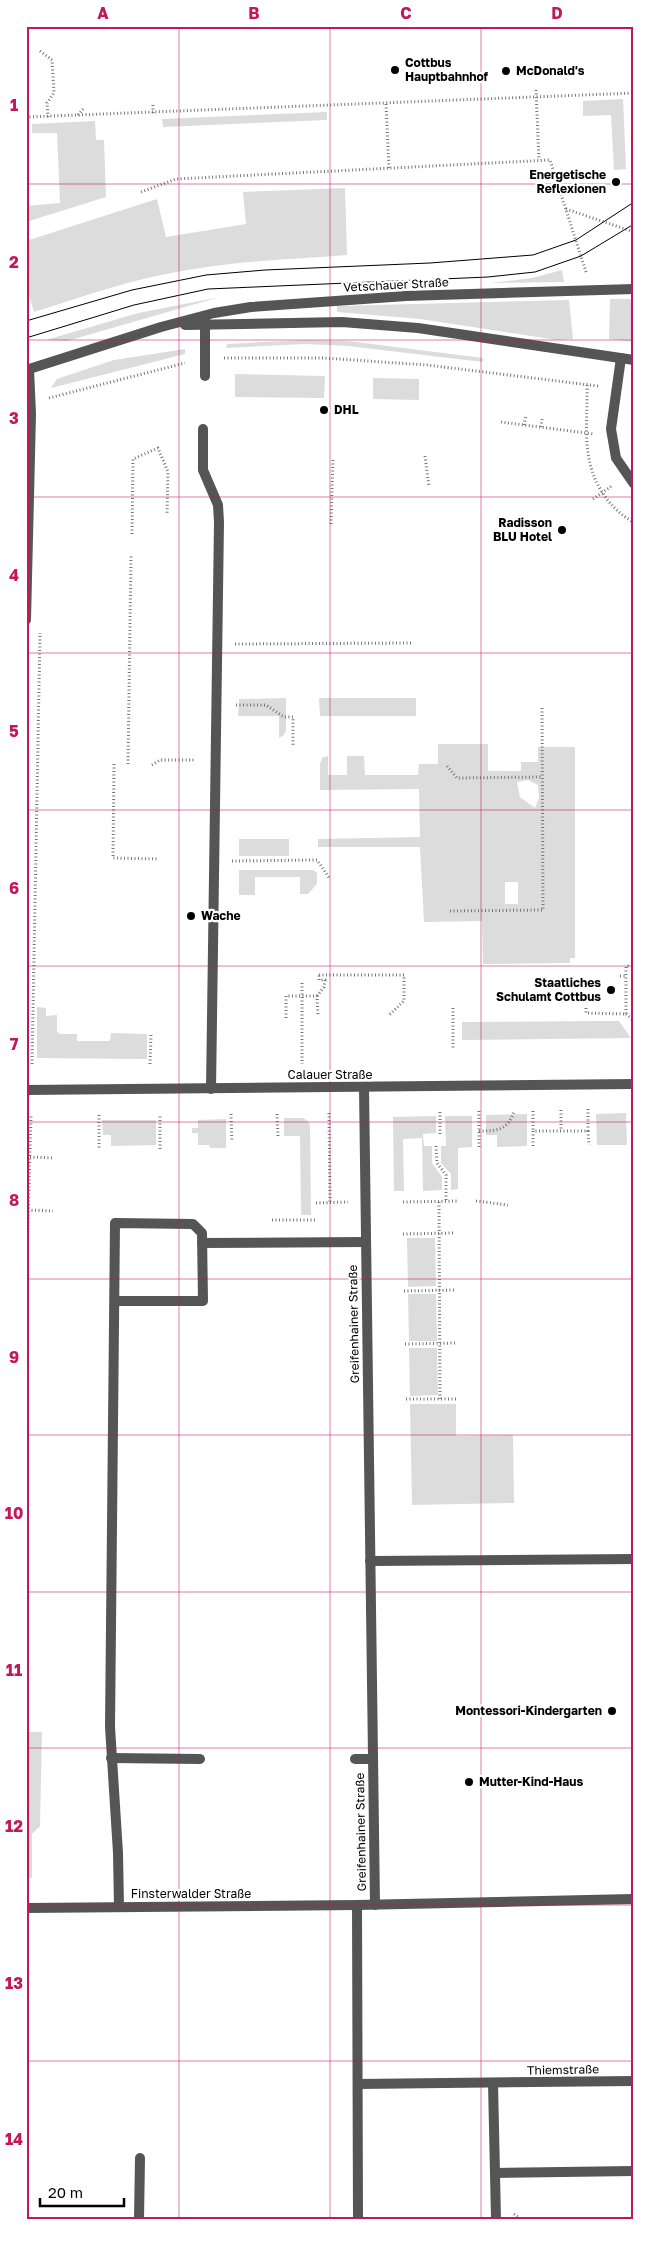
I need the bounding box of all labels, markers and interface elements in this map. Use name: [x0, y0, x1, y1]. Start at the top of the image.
text: A: [97, 3, 109, 23]
text: B: [248, 3, 260, 23]
text: C: [400, 3, 412, 23]
text: D: [551, 3, 563, 23]
place label: Cottbus Hauptbahnhof: [405, 55, 489, 84]
place label: McDonald's: [516, 63, 585, 78]
marker: Cottbus Hauptbahnhof: [389, 64, 401, 76]
marker: McDonald's: [500, 65, 512, 77]
text: 1: [10, 95, 18, 115]
place label: Energetische Reflexionen: [529, 167, 606, 196]
marker: Energetische Reflexionen: [610, 176, 622, 188]
text: 2: [9, 252, 19, 272]
street label: Vetschauer Straße: [343, 274, 449, 295]
place label: DHL: [334, 402, 359, 417]
marker: DHL: [318, 404, 330, 416]
text: 3: [9, 408, 19, 428]
place label: Radisson BLU Hotel: [493, 515, 552, 544]
marker: Radisson BLU Hotel: [556, 524, 568, 536]
text: 4: [9, 565, 19, 585]
text: 5: [9, 721, 19, 741]
text: 6: [9, 878, 19, 898]
place label: Wache: [201, 908, 241, 923]
marker: Wache: [185, 910, 197, 922]
place label: Staatliches Schulamt Cottbus: [496, 975, 601, 1004]
marker: Staatliches Schulamt Cottbus: [605, 984, 617, 996]
text: 7: [10, 1034, 19, 1054]
street label: Calauer Straße: [288, 1067, 373, 1082]
text: 8: [9, 1190, 19, 1210]
street label: Greifenhainer Straße: [345, 1265, 362, 1383]
text: 9: [9, 1347, 19, 1367]
text: 10: [5, 1503, 23, 1523]
text: 11: [6, 1660, 22, 1680]
place label: Montessori-Kindergarten: [455, 1703, 602, 1718]
marker: Montessori-Kindergarten: [606, 1705, 618, 1717]
street label: Greifenhainer Straße: [352, 1773, 369, 1891]
place label: Mutter-Kind-Haus: [479, 1774, 583, 1789]
marker: Mutter-Kind-Haus: [463, 1776, 475, 1788]
text: 12: [5, 1816, 23, 1836]
street label: Finsterwalder Straße: [131, 1886, 251, 1901]
text: 13: [5, 1973, 23, 1993]
street label: Thiemstraße: [527, 2061, 599, 2078]
text: 14: [5, 2129, 23, 2149]
scale bar: [40, 2175, 124, 2207]
text: 20 m: [48, 2183, 83, 2201]

